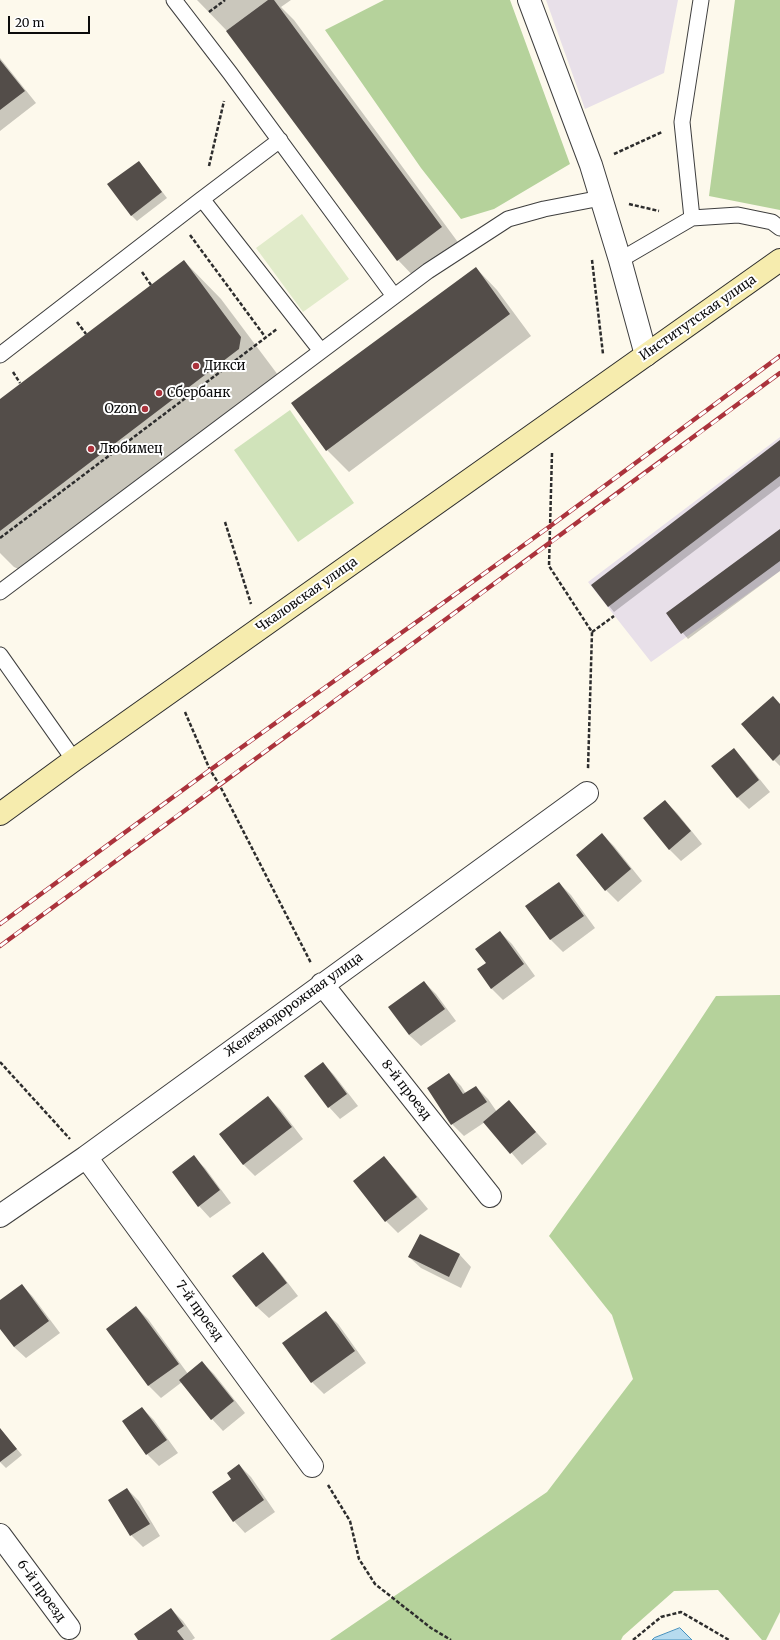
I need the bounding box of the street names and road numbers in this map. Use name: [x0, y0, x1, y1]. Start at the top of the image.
street label: Институтская улица: [637, 272, 759, 364]
street label: Чкаловская улица: [253, 554, 361, 636]
street label: Железнодорожная улица: [222, 950, 366, 1060]
street label: 8-й проезд: [378, 1057, 434, 1123]
street label: 7-й проезд: [172, 1278, 226, 1344]
street label: 6-й проезд: [13, 1557, 69, 1625]

